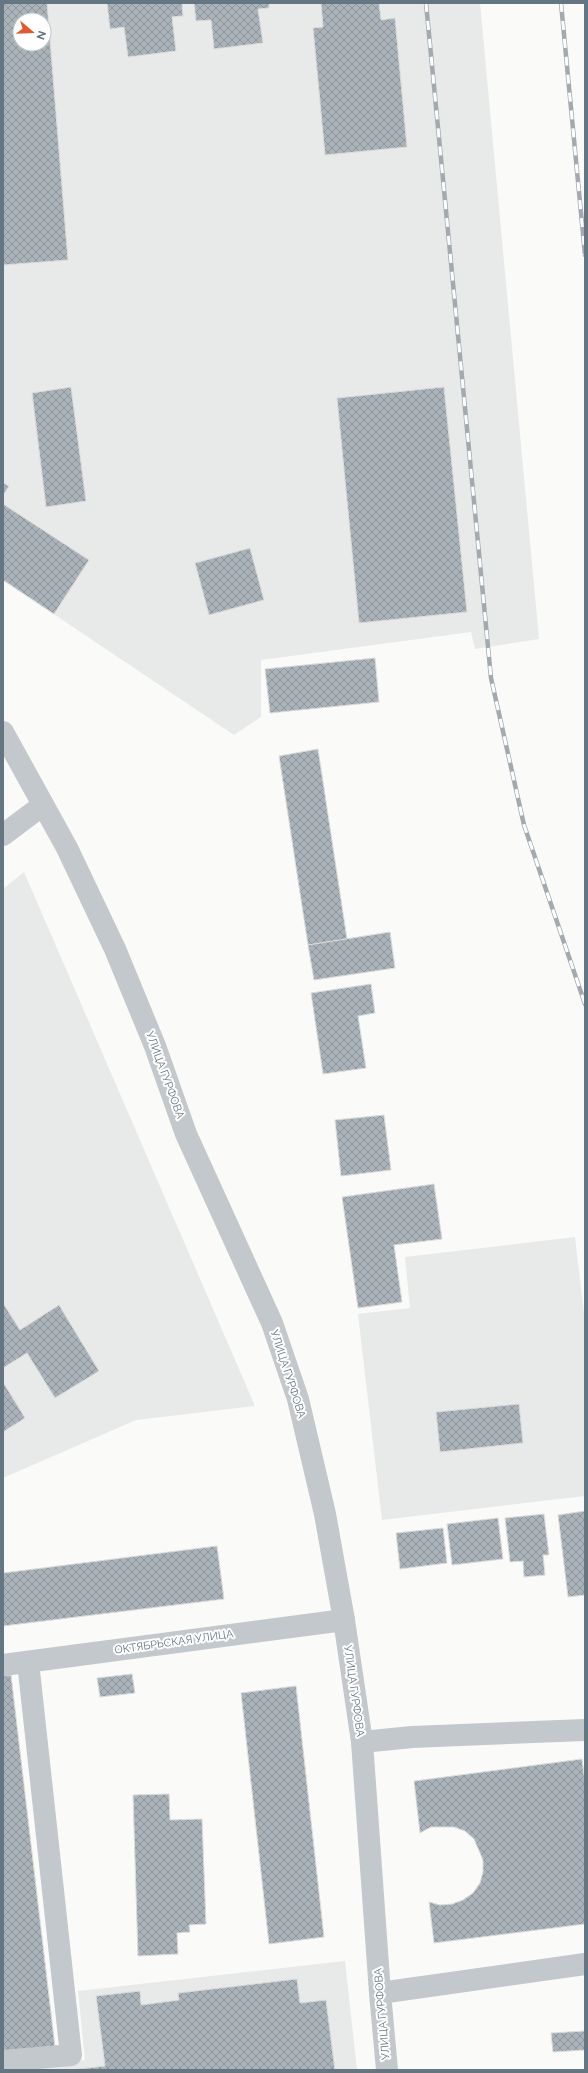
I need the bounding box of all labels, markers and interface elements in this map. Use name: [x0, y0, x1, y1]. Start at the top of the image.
north arrow: [12, 12, 52, 52]
text: N: [33, 29, 48, 41]
street label: УЛИЦА ГУРФОВА: [143, 1029, 187, 1121]
street label: УЛИЦА ГУРФОВА: [268, 1328, 309, 1420]
street label: ОКТЯБРЬСКАЯ УЛИЦА: [114, 1627, 235, 1657]
street label: УЛИЦА ГУРФОВА: [341, 1644, 367, 1738]
street label: УЛИЦА ГУРФОВА: [371, 1967, 392, 2060]

